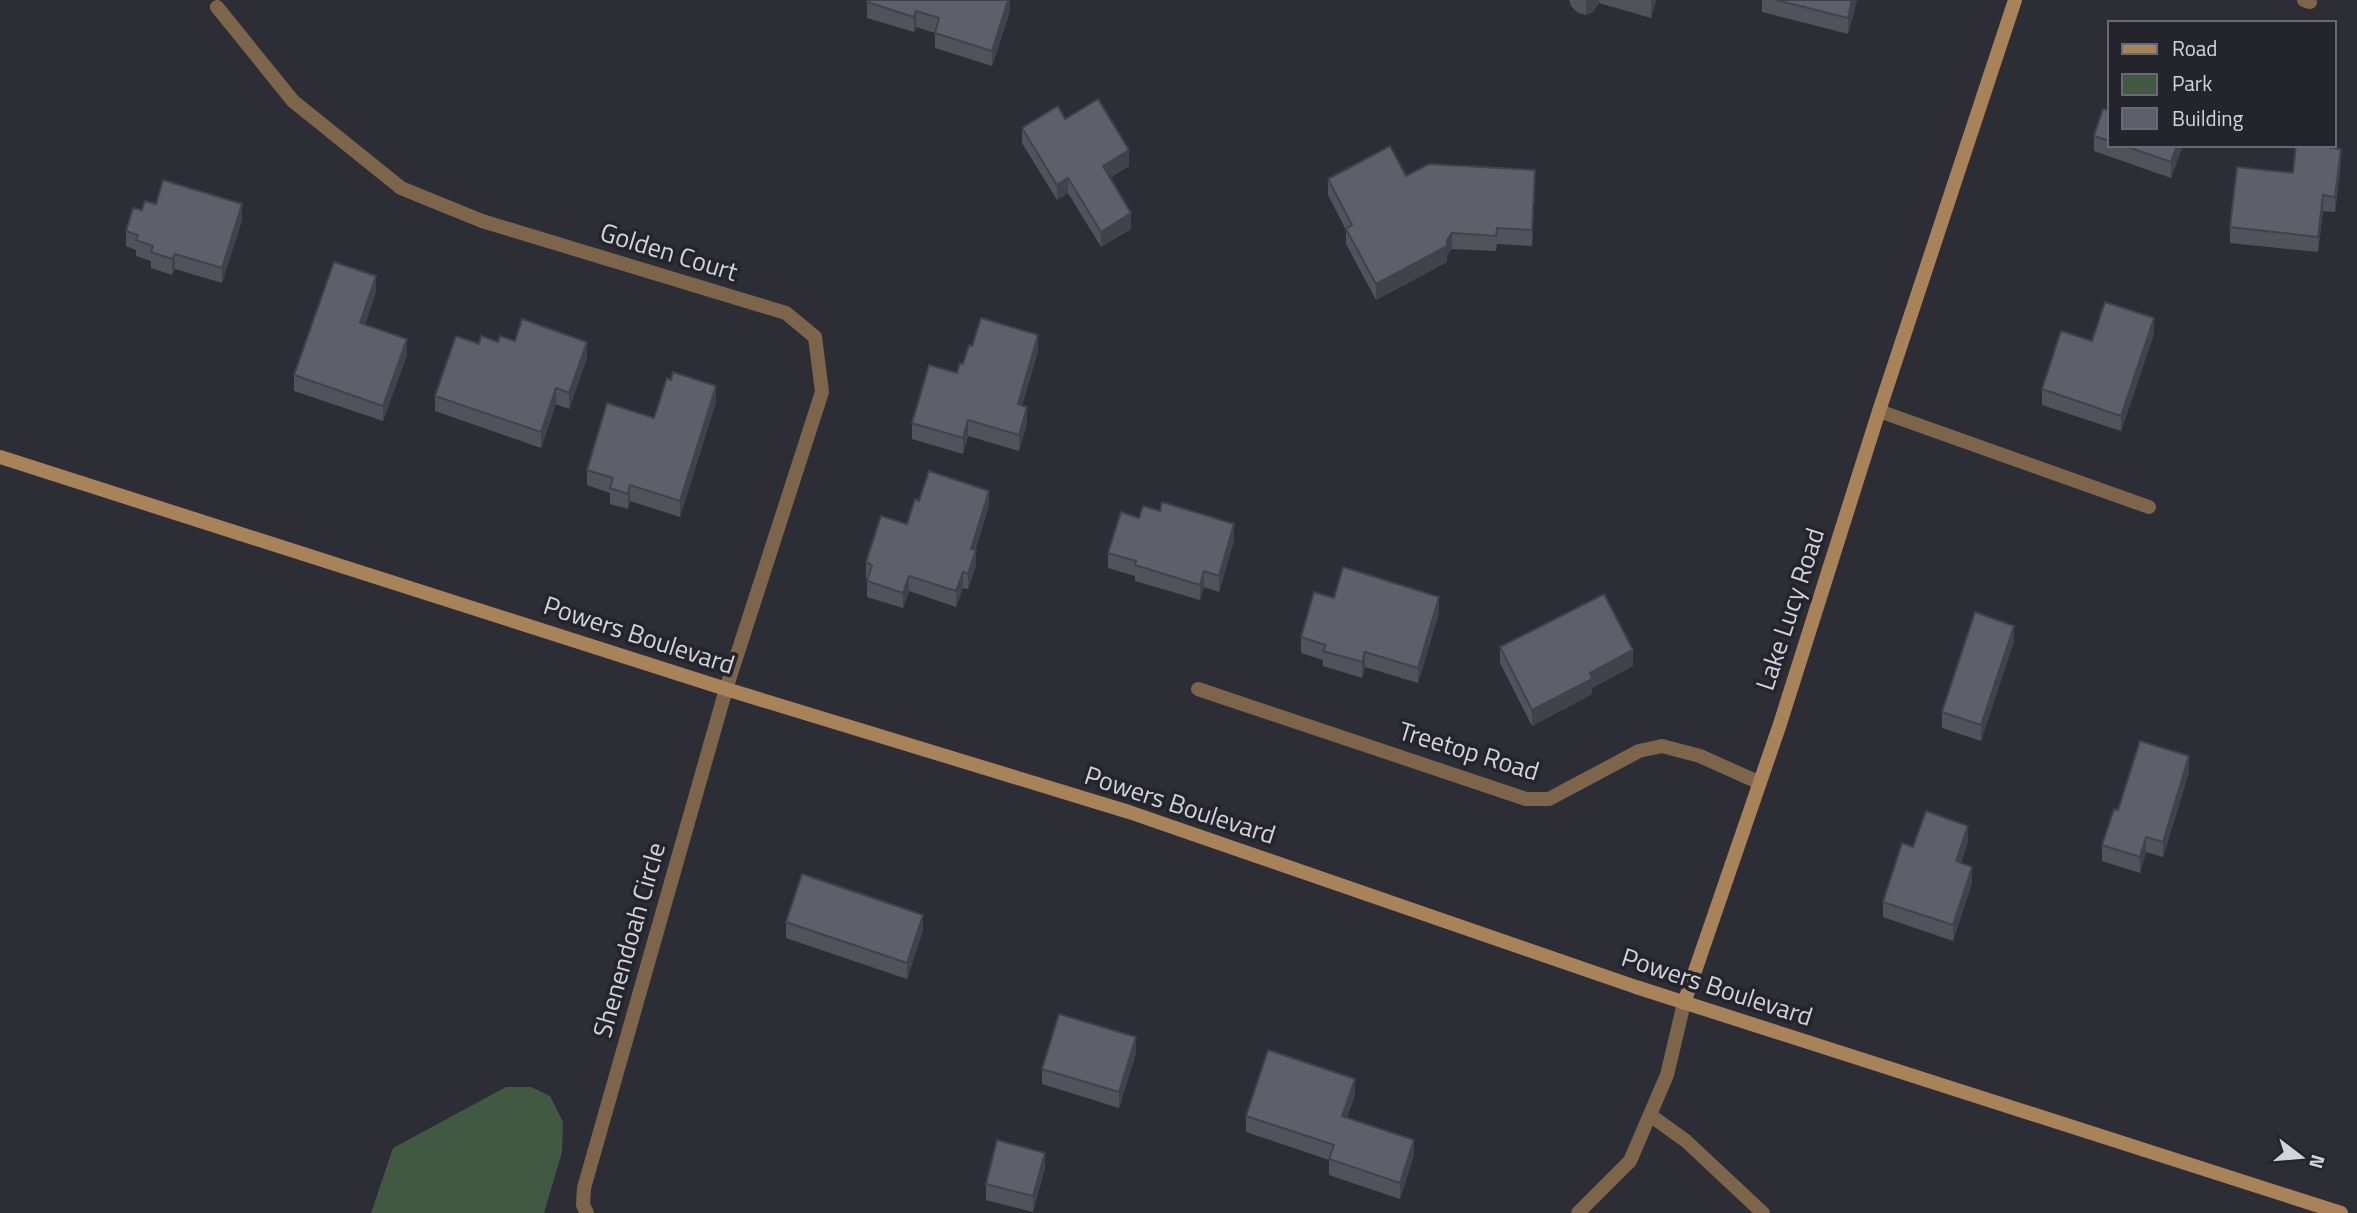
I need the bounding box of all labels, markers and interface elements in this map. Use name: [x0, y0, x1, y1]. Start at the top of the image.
legend: [2108, 21, 2336, 147]
text: Road: [2172, 32, 2217, 64]
text: Park: [2172, 67, 2212, 99]
text: Building: [2172, 102, 2244, 134]
street label: Golden Court: [596, 212, 743, 291]
street label: Lake Lucy Road: [1745, 523, 1834, 695]
street label: Powers Boulevard: [539, 585, 740, 684]
street label: Treetop Road: [1394, 711, 1544, 790]
street label: Powers Boulevard: [1080, 755, 1281, 854]
street label: Shenendoah Circle: [582, 838, 675, 1042]
street label: Powers Boulevard: [1617, 937, 1818, 1036]
north arrow: [2266, 1122, 2336, 1192]
text: N: [2302, 1151, 2334, 1172]

